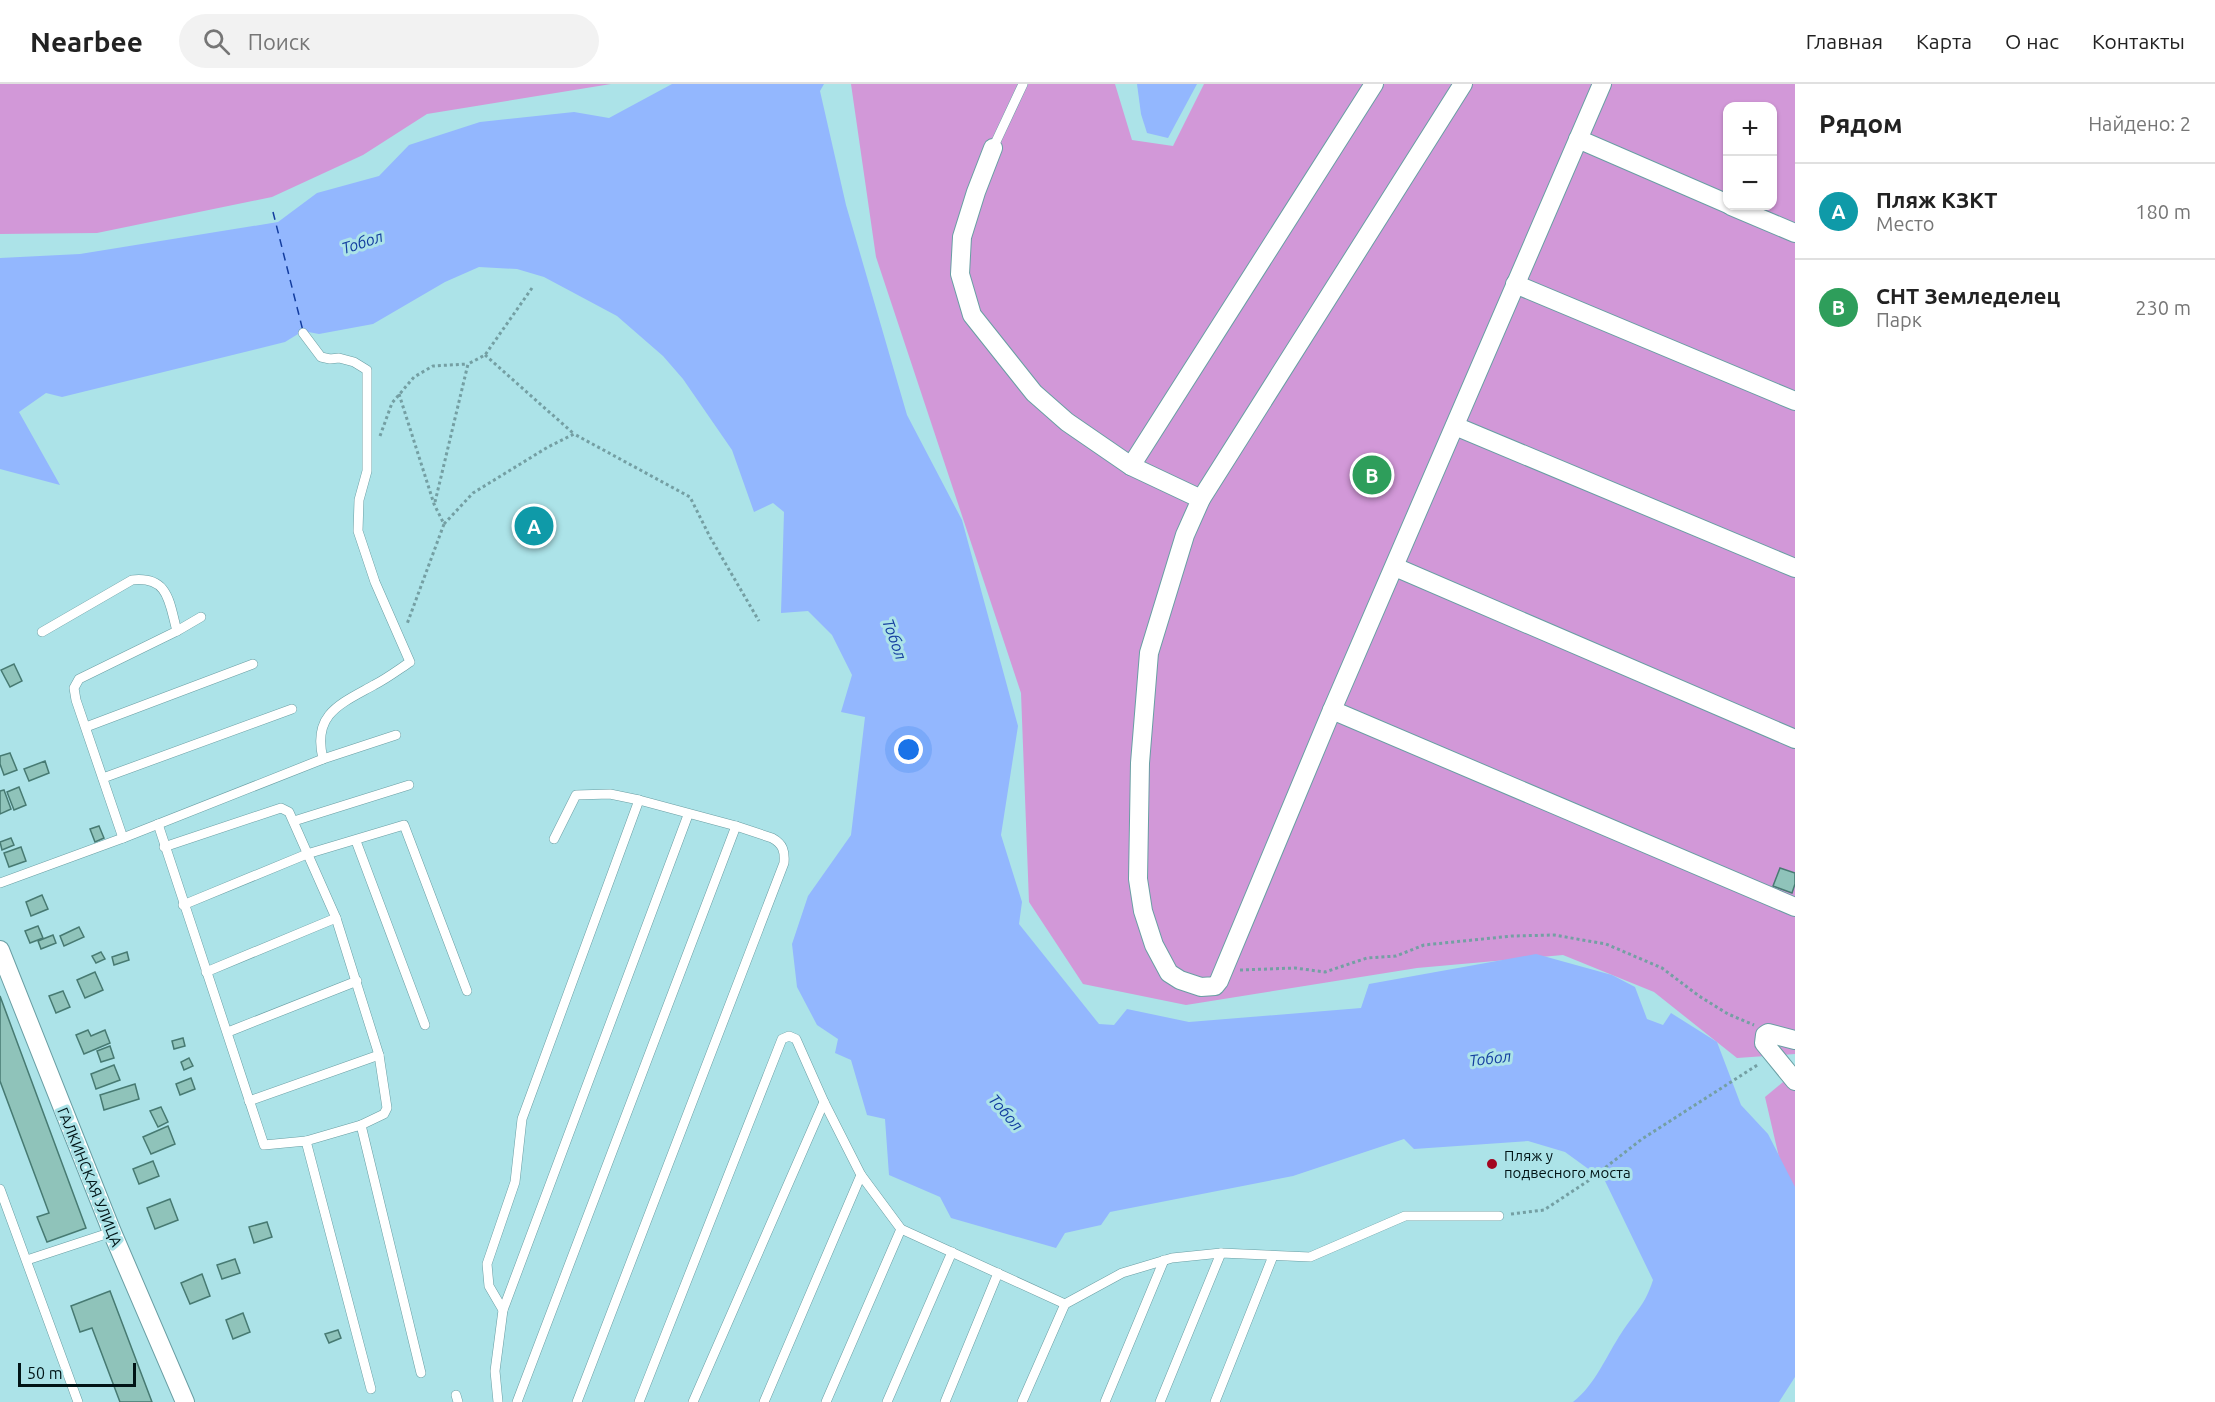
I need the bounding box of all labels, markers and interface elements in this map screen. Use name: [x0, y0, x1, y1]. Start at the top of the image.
search box: [179, 14, 599, 68]
icon: search: [200, 25, 233, 58]
text: Nearbee: [30, 26, 143, 57]
text: Поиск: [248, 29, 310, 54]
text: Главная: [1806, 29, 1883, 53]
text: Карта: [1916, 29, 1972, 53]
text: О нас: [2005, 29, 2059, 53]
text: Контакты: [2092, 29, 2185, 53]
map controls: [1723, 102, 1777, 210]
button: +: [1723, 102, 1777, 156]
text: Рядом: [1819, 109, 1903, 138]
text: Найдено: 2: [2088, 112, 2191, 135]
button: −: [1723, 156, 1777, 210]
text: Пляж КЗКТ: [1876, 187, 1997, 212]
text: A: [1831, 200, 1846, 223]
text: 180 m: [2135, 200, 2191, 223]
text: Место: [1876, 212, 1935, 235]
water label: Тобол: [339, 227, 385, 257]
text: СНТ Земледелец: [1876, 283, 2060, 308]
text: B: [1832, 296, 1845, 319]
text: 230 m: [2135, 296, 2191, 319]
text: Парк: [1876, 308, 1922, 331]
pin: B: [1352, 452, 1392, 498]
pin: A: [514, 504, 554, 548]
water label: Тобол: [879, 616, 911, 662]
your location: [894, 735, 923, 764]
water label: Тобол: [1468, 1046, 1512, 1070]
water label: Тобол: [985, 1090, 1027, 1134]
street label: ГАЛКИНСКАЯ УЛИЦА: [54, 1105, 126, 1249]
place label: Пляж у подвесного моста: [1504, 1147, 1631, 1181]
marker: Пляж у подвесного моста: [1485, 1157, 1499, 1171]
scale bar: [18, 1360, 136, 1388]
text: 50 m: [27, 1364, 63, 1382]

